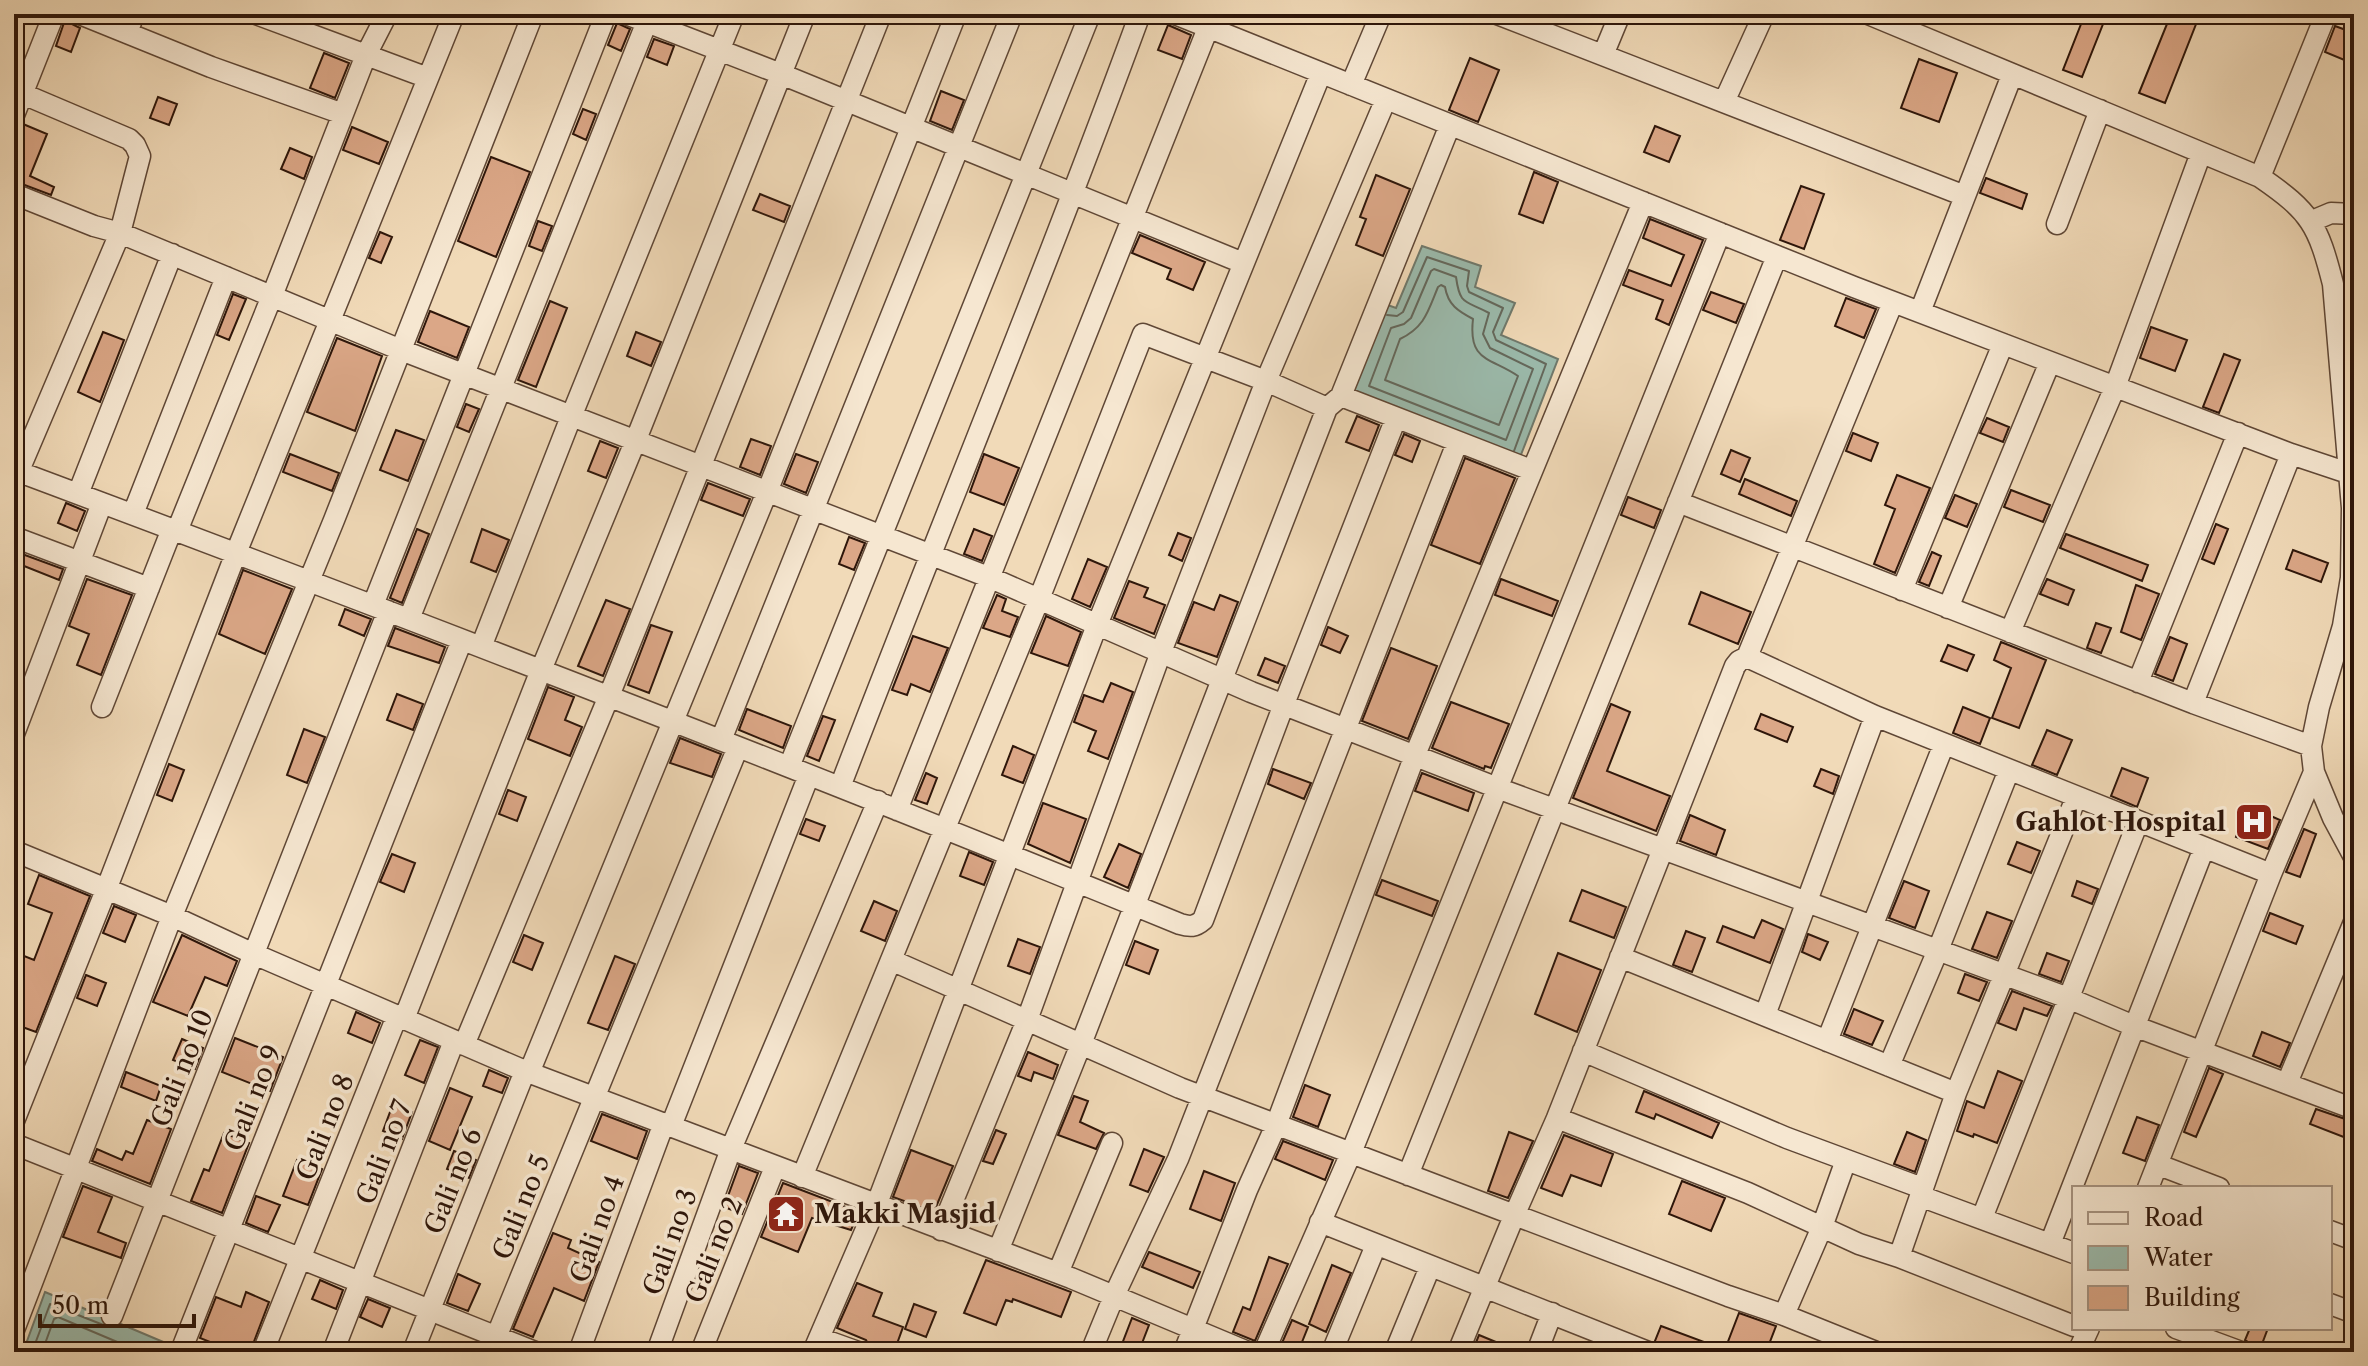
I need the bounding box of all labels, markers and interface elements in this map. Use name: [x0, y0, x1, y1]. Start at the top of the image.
hospital icon: Gahlot Hospital: [2233, 801, 2275, 843]
place label: Gahlot Hospital: [2015, 806, 2226, 838]
street label: Gali no 10: [144, 1005, 220, 1131]
street label: Gali no 9: [217, 1040, 289, 1156]
street label: Gali no 8: [289, 1069, 361, 1185]
street label: Gali no 7: [349, 1095, 419, 1209]
street label: Gali no 6: [417, 1123, 489, 1239]
street label: Gali no 5: [485, 1150, 557, 1264]
street label: Gali no 4: [563, 1171, 631, 1287]
street label: Gali no 3: [636, 1185, 704, 1299]
legend: [2072, 1186, 2332, 1330]
street label: Gali no 2: [678, 1192, 750, 1308]
temple icon: Makki Masjid: [765, 1193, 807, 1235]
place label: Makki Masjid: [814, 1198, 996, 1230]
text: Road: [2144, 1203, 2204, 1232]
text: Water: [2143, 1243, 2213, 1272]
scale bar: [40, 1278, 194, 1328]
text: Building: [2144, 1283, 2240, 1312]
text: 50 m: [52, 1291, 109, 1320]

